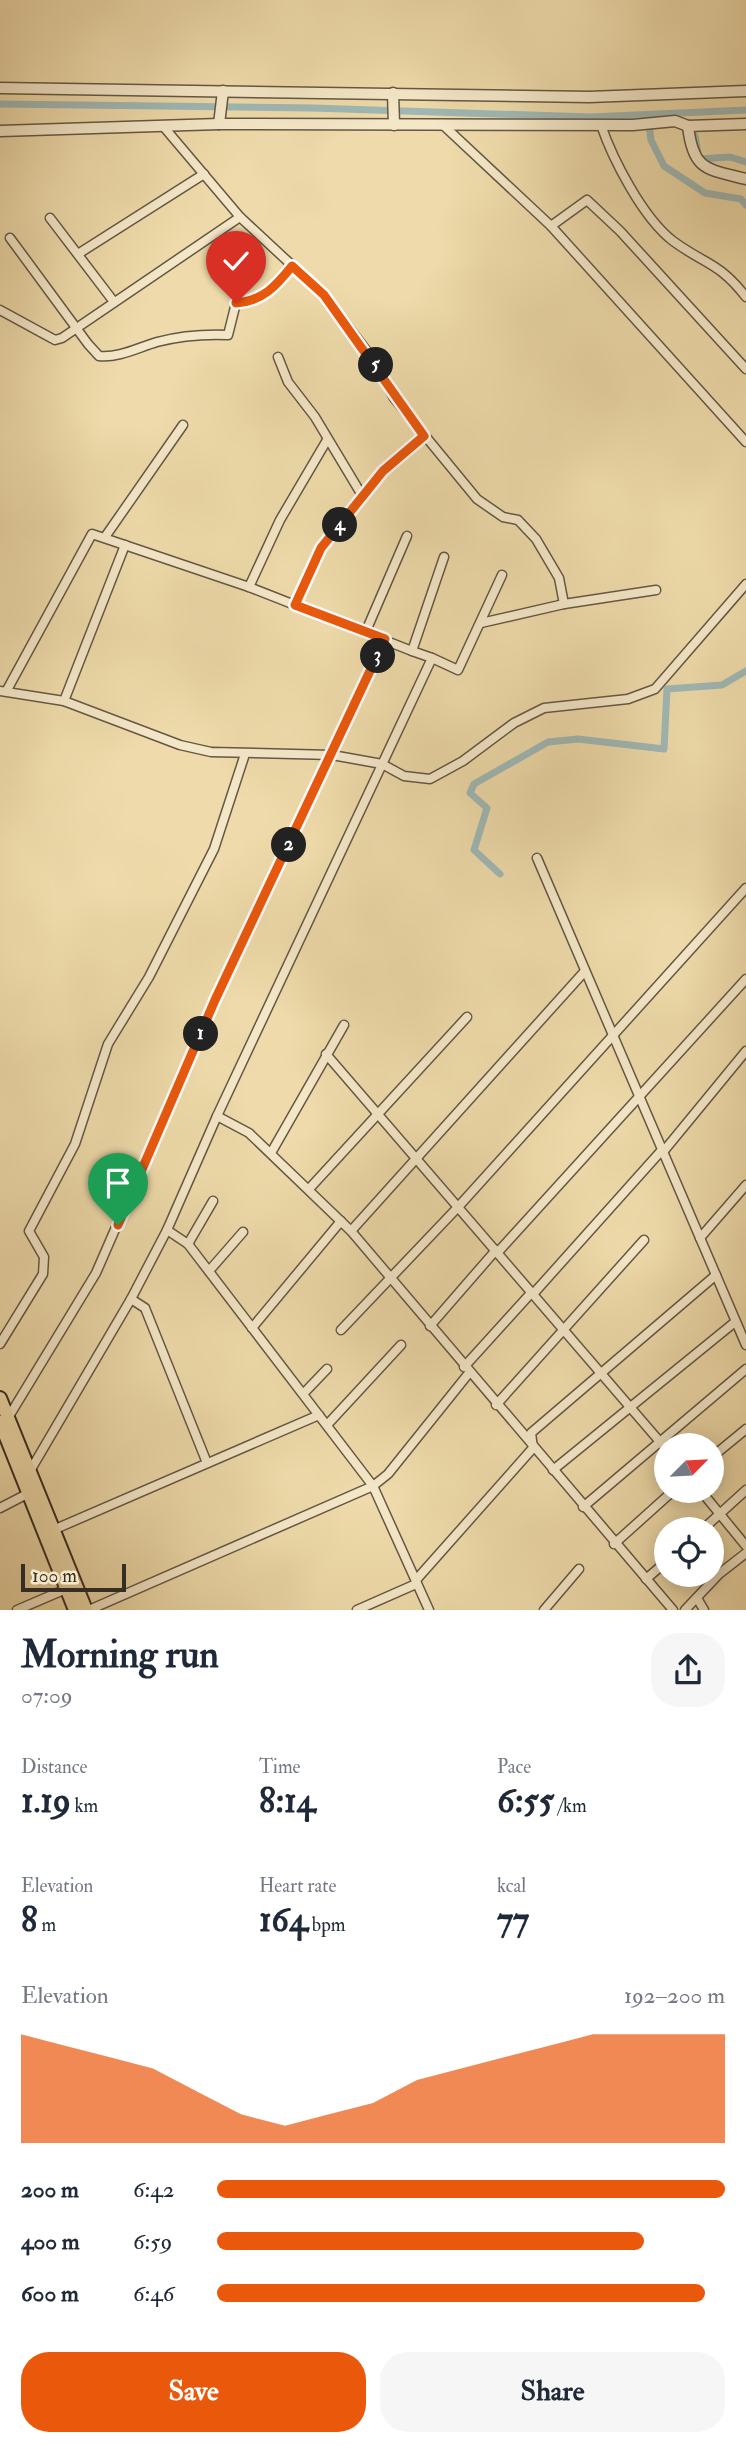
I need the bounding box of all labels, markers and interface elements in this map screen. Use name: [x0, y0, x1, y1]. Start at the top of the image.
pin: [206, 231, 266, 303]
icon: check: [217, 242, 255, 280]
pin: 5: [358, 348, 394, 382]
text: 5: [371, 352, 380, 376]
pin: 4: [322, 508, 358, 542]
text: 4: [334, 512, 345, 536]
pin: 3: [360, 638, 396, 674]
text: 3: [374, 643, 381, 667]
pin: 2: [272, 828, 306, 862]
text: 2: [284, 832, 293, 856]
pin: 1: [184, 1016, 218, 1052]
text: 1: [197, 1021, 204, 1045]
pin: [88, 1153, 148, 1225]
icon: arrive: [99, 1164, 137, 1202]
north arrow: [654, 1433, 724, 1503]
map controls: [654, 1433, 724, 1587]
button: locate: [654, 1517, 724, 1587]
scale bar: [21, 1560, 126, 1592]
text: 100 m: [32, 1564, 77, 1588]
text: Morning run: [21, 1631, 219, 1679]
button: share: [651, 1633, 725, 1707]
text: 07:09: [21, 1681, 73, 1710]
text: Distance: [21, 1755, 87, 1779]
text: Time: [259, 1755, 301, 1779]
text: Pace: [497, 1755, 531, 1779]
text: 1.19: [21, 1779, 71, 1823]
text: 8:14: [259, 1779, 315, 1823]
text: 6:55: [497, 1779, 554, 1823]
text: km: [71, 1794, 98, 1818]
text: /km: [554, 1794, 587, 1818]
text: Elevation: [21, 1874, 93, 1898]
text: Heart rate: [259, 1874, 336, 1898]
text: kcal: [497, 1874, 526, 1898]
text: 8: [21, 1898, 37, 1942]
text: 164: [259, 1898, 308, 1942]
text: 77: [497, 1898, 529, 1942]
text: m: [37, 1913, 56, 1937]
text: bpm: [308, 1913, 346, 1937]
text: Elevation: [21, 1981, 109, 2010]
text: 192–200 m: [624, 1981, 725, 2010]
text: 200 m: [21, 2175, 79, 2204]
text: 6:42: [133, 2175, 174, 2204]
text: 400 m: [21, 2227, 80, 2256]
text: 6:59: [133, 2227, 172, 2256]
text: 600 m: [21, 2279, 79, 2308]
text: 6:46: [133, 2279, 174, 2308]
button: Save: [21, 2352, 366, 2432]
button: Share: [380, 2352, 725, 2432]

